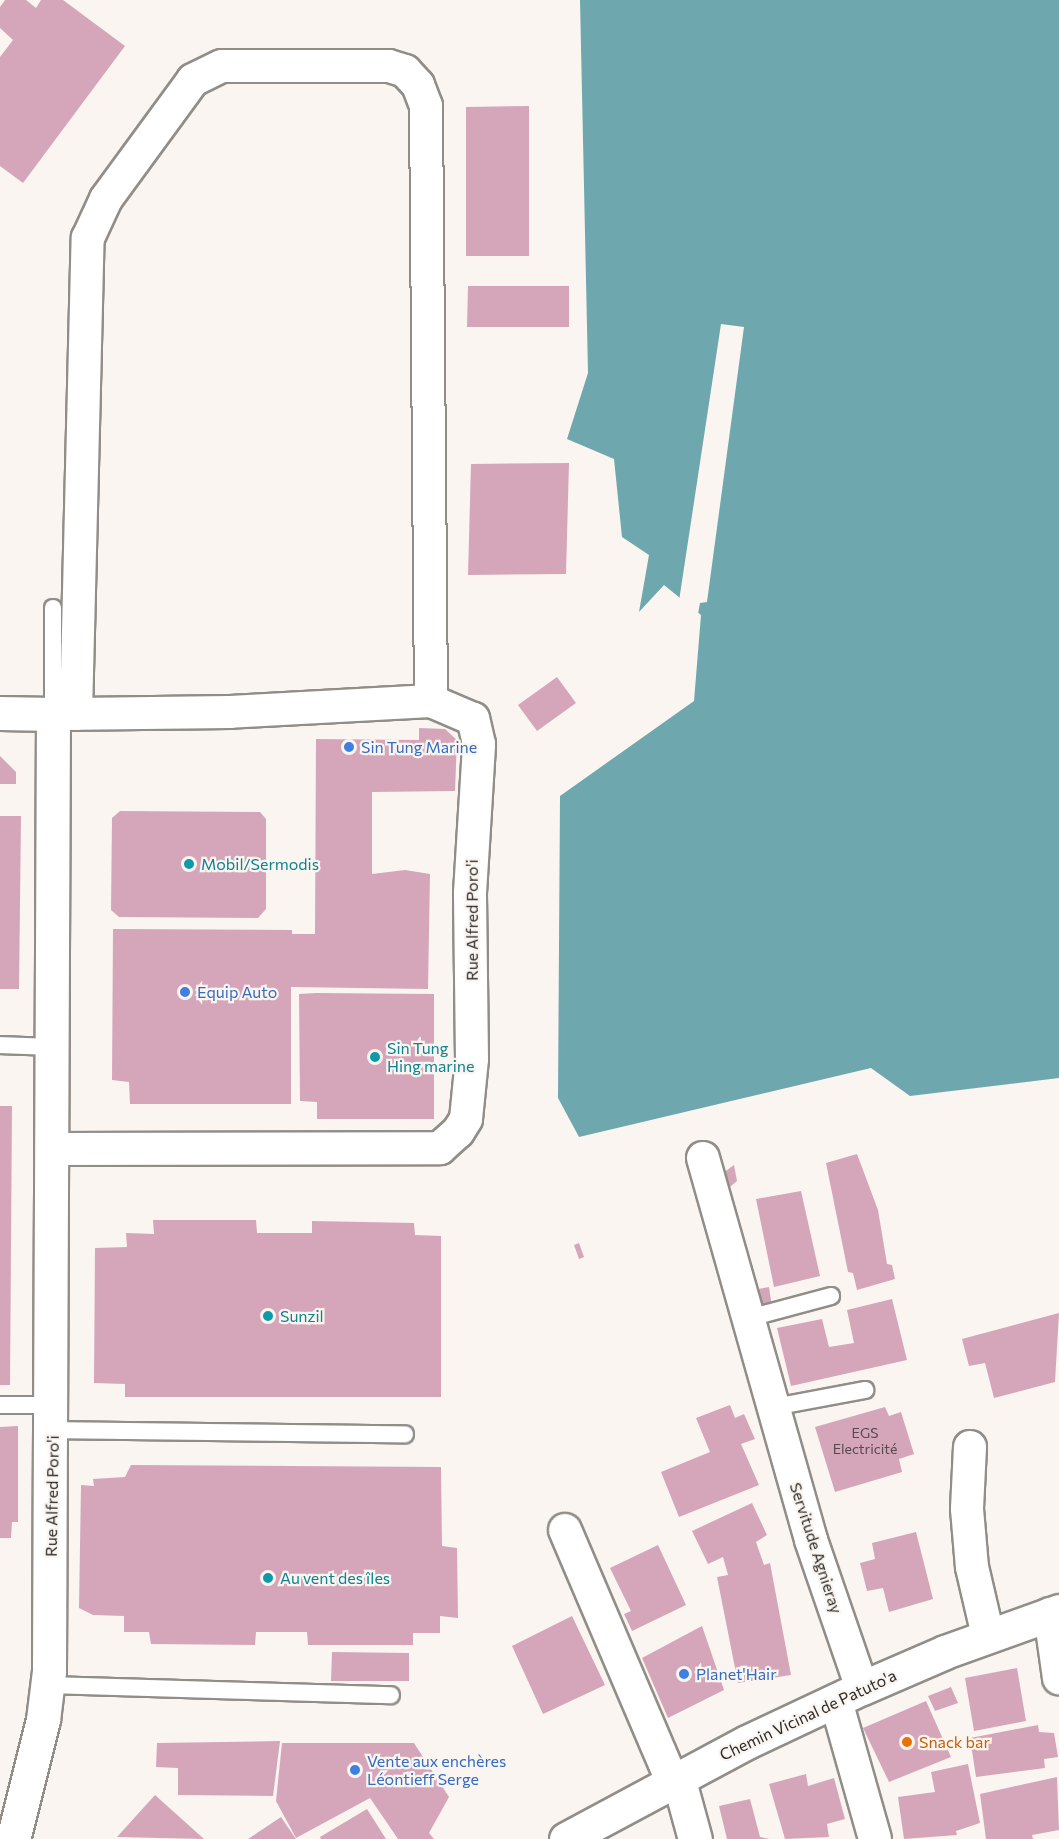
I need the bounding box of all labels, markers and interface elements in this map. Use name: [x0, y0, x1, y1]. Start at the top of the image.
place label: Sin Tung Marine: [361, 737, 477, 757]
marker: Sin Tung Marine: [342, 740, 356, 754]
place label: Mobil/Sermodis: [201, 854, 319, 874]
marker: Mobil/Sermodis: [182, 857, 196, 871]
street label: Rue Alfred Poro'i: [462, 859, 482, 981]
place label: Equip Auto: [197, 982, 277, 1002]
marker: Equip Auto: [178, 985, 192, 999]
place label: Sin Tung Hing marine: [387, 1038, 474, 1076]
marker: Sin Tung Hing marine: [368, 1050, 382, 1064]
place label: Sunzil: [280, 1306, 324, 1326]
marker: Sunzil: [261, 1309, 275, 1323]
house number: EGS Electricité: [833, 1425, 897, 1458]
street label: Rue Alfred Poro'i: [41, 1435, 63, 1557]
street label: Servitude Agnieray: [786, 1480, 846, 1616]
place label: Au vent des îles: [280, 1568, 390, 1588]
marker: Au vent des îles: [261, 1571, 275, 1585]
place label: Planet'Hair: [696, 1664, 777, 1684]
street label: Chemin Vicinal de Patuto'a: [717, 1666, 899, 1764]
marker: Planet'Hair: [677, 1667, 691, 1681]
place label: Snack bar: [919, 1732, 990, 1752]
marker: Snack bar: [900, 1735, 914, 1749]
place label: Vente aux enchères Léontieff Serge: [367, 1751, 506, 1789]
marker: Vente aux enchères Léontieff Serge: [348, 1763, 362, 1777]

